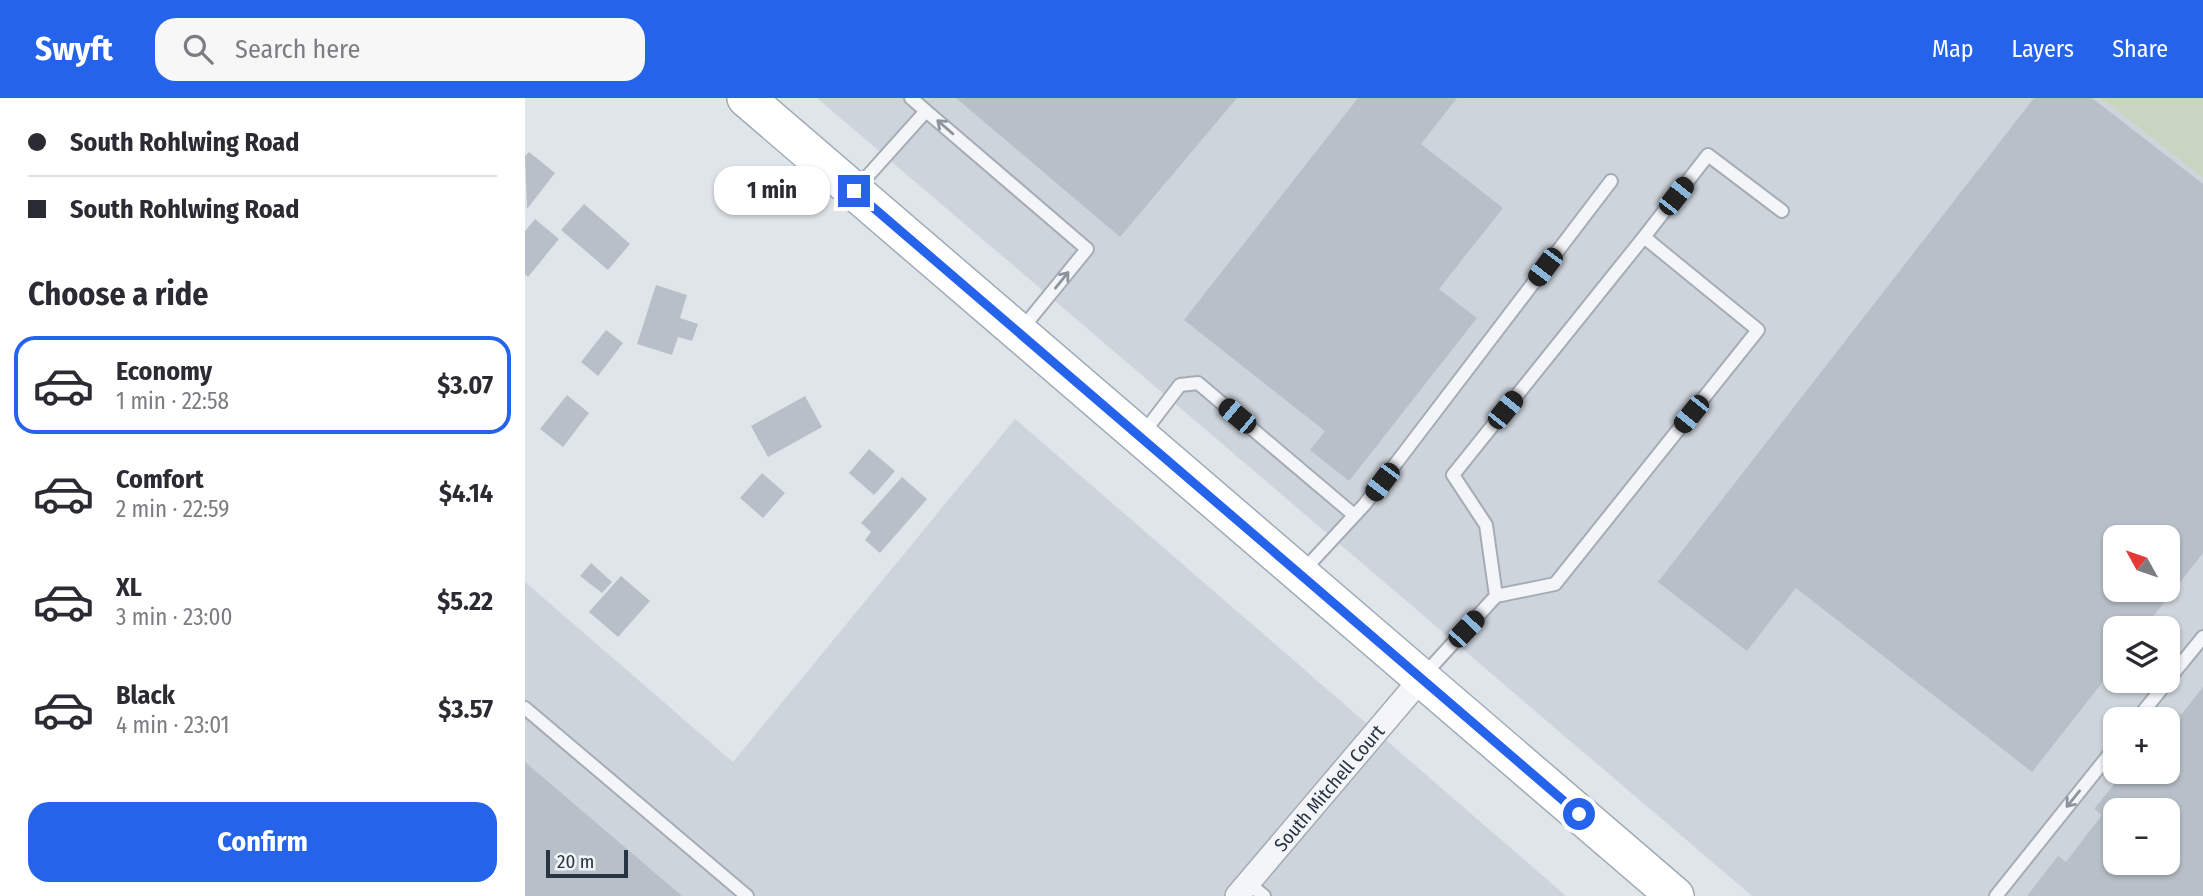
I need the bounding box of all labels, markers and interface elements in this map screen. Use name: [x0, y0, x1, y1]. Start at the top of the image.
search box: [155, 18, 645, 81]
text: Swyft: [35, 29, 113, 69]
icon: search: [179, 30, 217, 68]
text: Search here: [235, 34, 360, 65]
text: Map: [1932, 35, 1974, 63]
text: Layers: [2012, 35, 2074, 63]
text: Share: [2112, 35, 2168, 63]
one-way arrow: [936, 119, 954, 135]
text: South Rohlwing Road: [70, 127, 299, 158]
callout: 1 min: [714, 166, 829, 216]
car: [1655, 173, 1698, 219]
route end: [838, 175, 870, 207]
text: 1 min: [747, 176, 797, 204]
text: South Rohlwing Road: [70, 194, 299, 225]
car: [1524, 244, 1567, 290]
one-way arrow: [1054, 272, 1070, 290]
text: Choose a ride: [28, 275, 209, 313]
icon: car: [32, 354, 95, 417]
text: Economy: [116, 356, 212, 387]
text: $3.07: [437, 370, 493, 401]
text: 1 min · 22:58: [116, 387, 229, 415]
car: [1484, 387, 1527, 433]
car: [1670, 391, 1713, 437]
car: [1215, 394, 1260, 438]
car: [1361, 459, 1404, 505]
icon: car: [32, 462, 95, 525]
text: Comfort: [116, 464, 204, 495]
text: $4.14: [439, 478, 493, 509]
text: 2 min · 22:59: [116, 495, 229, 523]
north arrow: [2103, 525, 2181, 602]
map controls: [2103, 525, 2180, 875]
icon: car: [32, 570, 95, 633]
text: XL: [116, 572, 142, 603]
text: $5.22: [437, 586, 493, 617]
text: 3 min · 23:00: [116, 603, 232, 631]
car: [1444, 606, 1489, 652]
button: layers: [2103, 616, 2180, 693]
icon: car: [32, 678, 95, 741]
text: Black: [116, 680, 175, 711]
text: $3.57: [438, 694, 493, 725]
button: +: [2103, 707, 2180, 784]
text: 4 min · 23:01: [116, 711, 230, 739]
street label: South Mitchell Court: [1269, 719, 1389, 856]
one-way arrow: [2065, 790, 2081, 808]
route start: [1563, 798, 1595, 830]
button: −: [2103, 798, 2180, 875]
button: Confirm: [28, 802, 497, 882]
scale bar: [546, 847, 628, 879]
text: 20 m: [557, 850, 594, 873]

